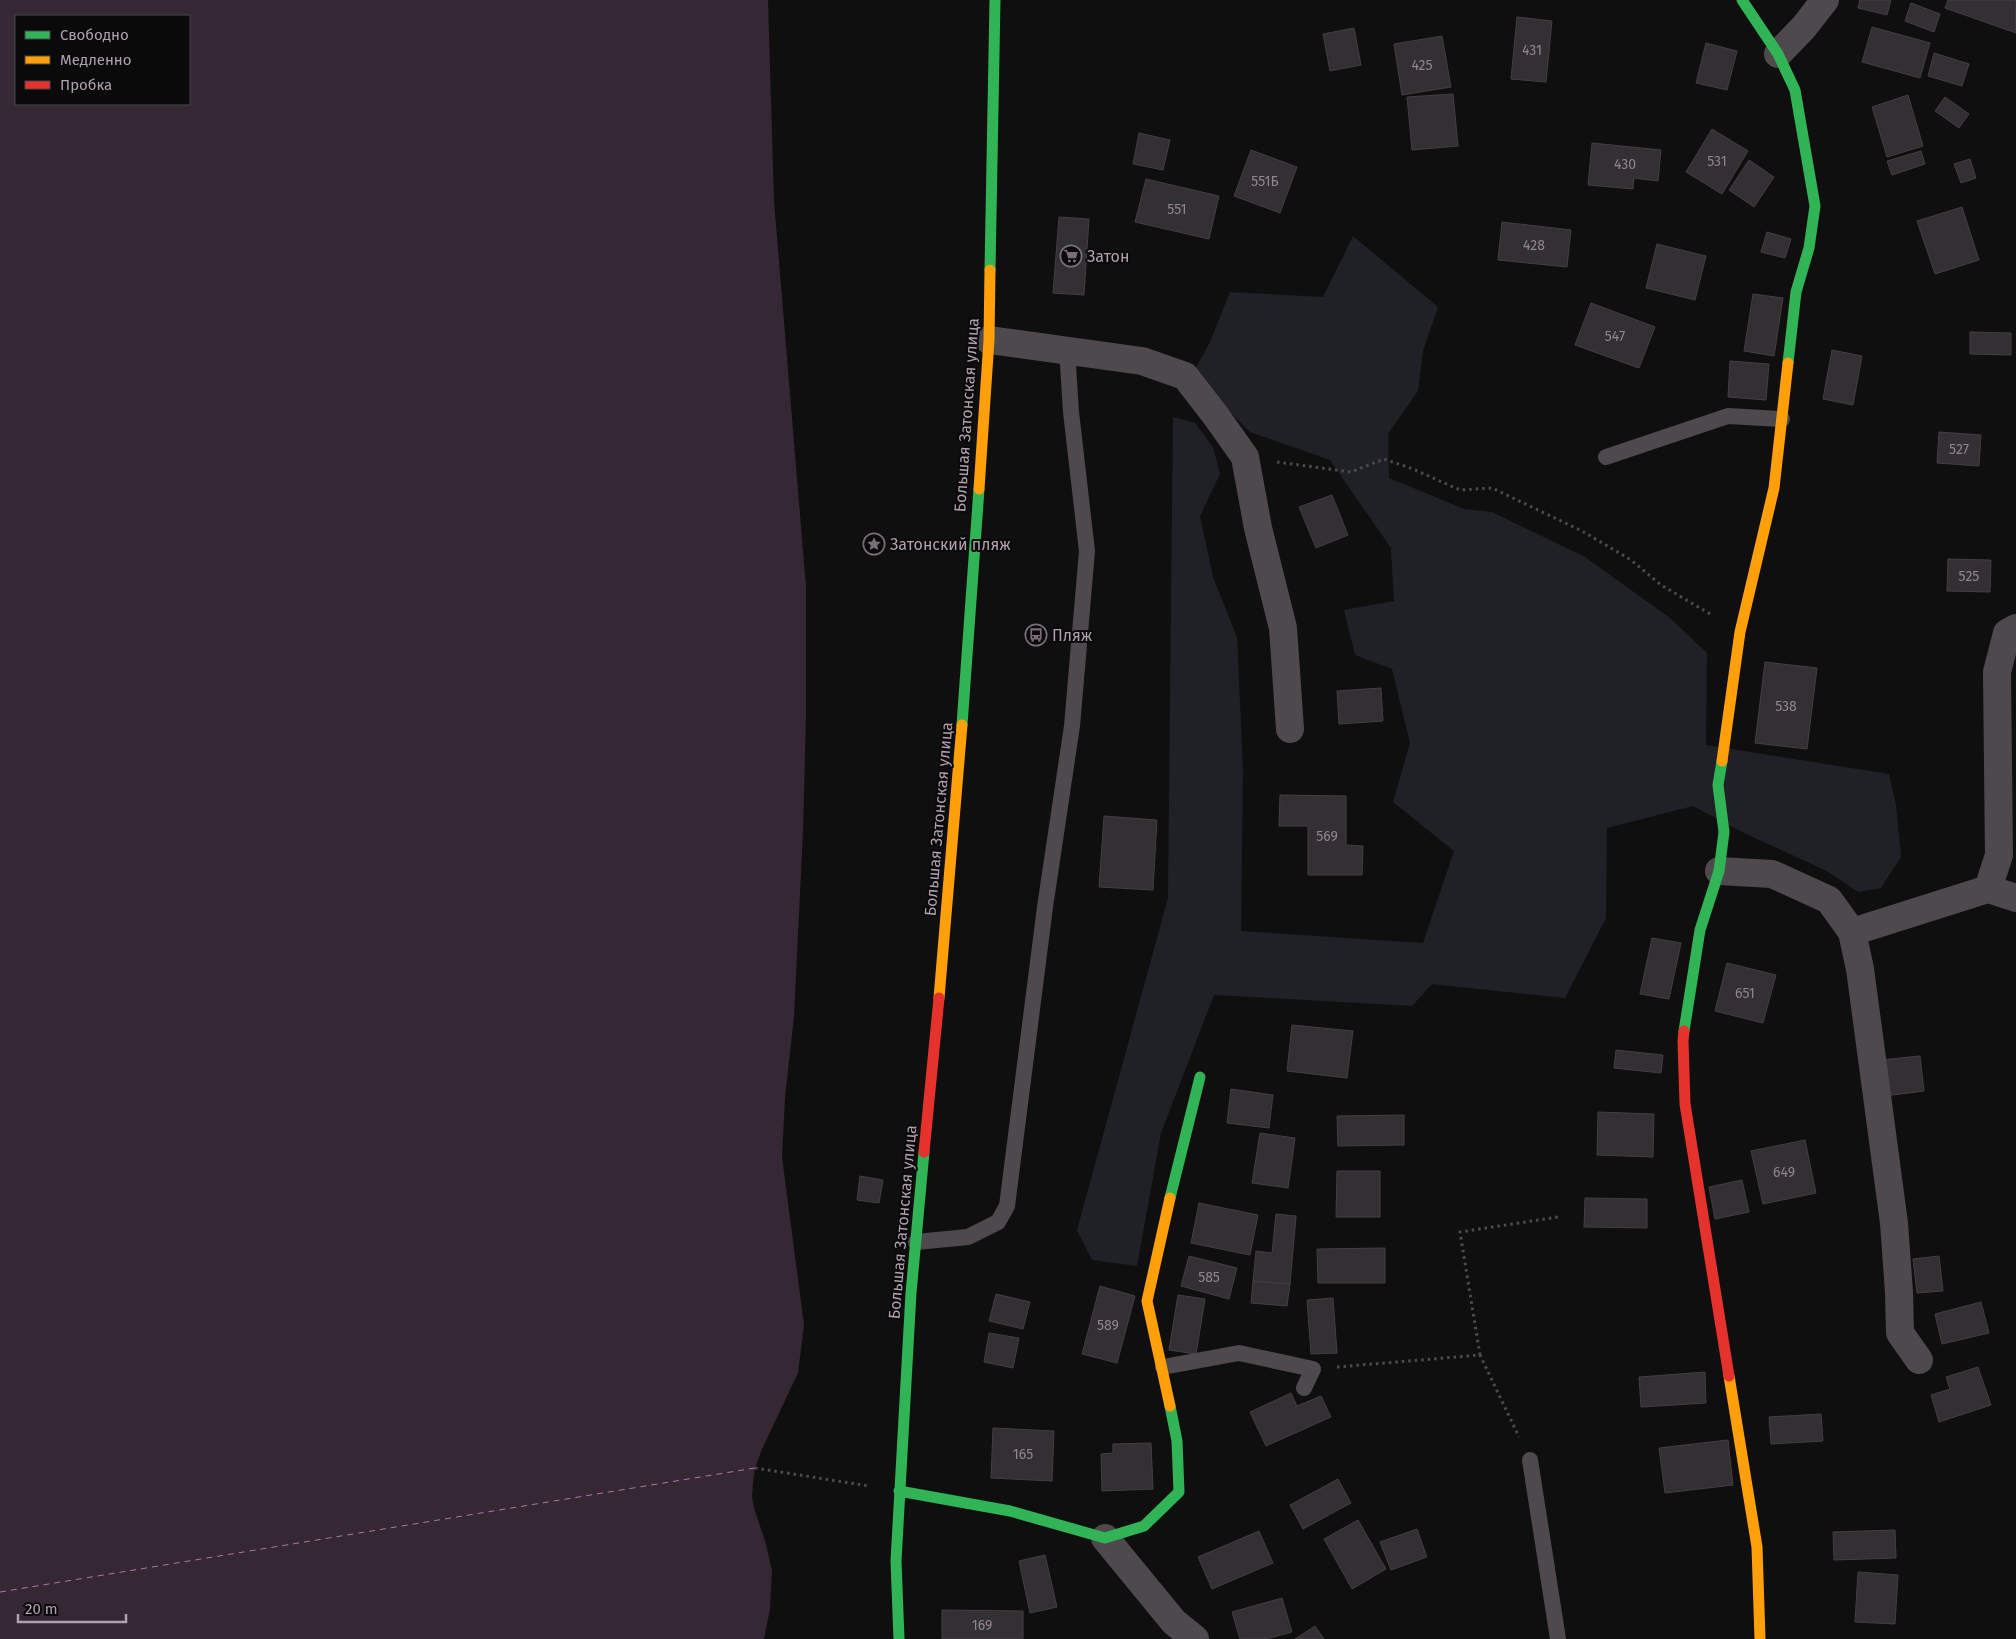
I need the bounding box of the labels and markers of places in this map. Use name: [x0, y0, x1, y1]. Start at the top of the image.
supermarket icon: Затон: [1059, 244, 1083, 268]
place label: Затон: [1087, 247, 1129, 266]
place icon: Затонский пляж: [862, 532, 886, 556]
place label: Затонский пляж: [890, 535, 1011, 554]
bus stop icon: Пляж: [1024, 623, 1048, 647]
place label: Пляж: [1052, 626, 1093, 645]

